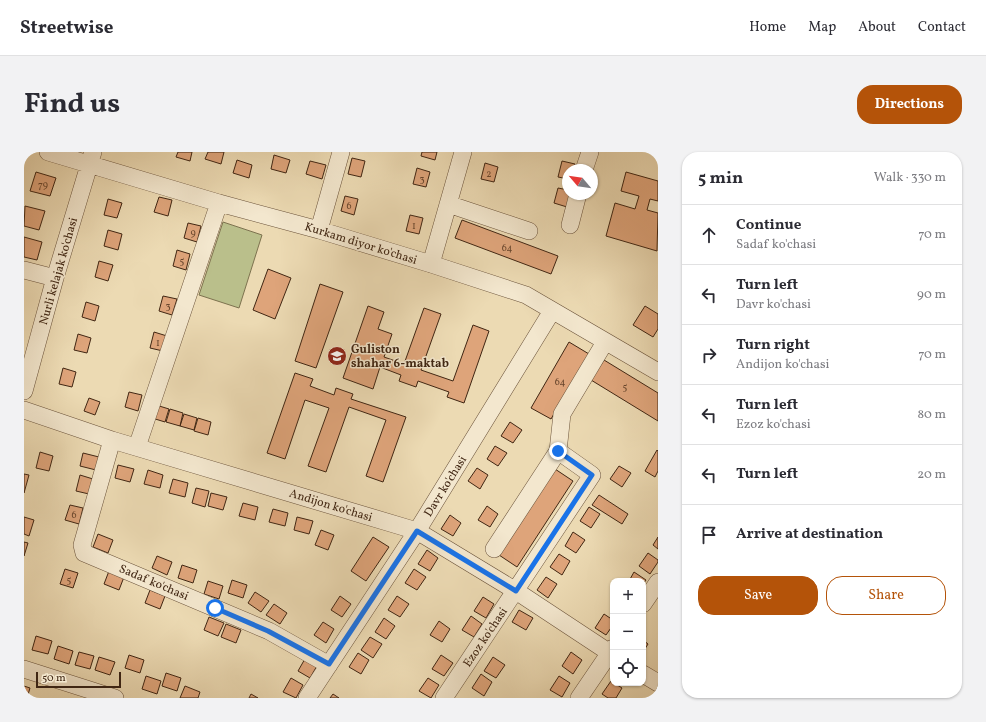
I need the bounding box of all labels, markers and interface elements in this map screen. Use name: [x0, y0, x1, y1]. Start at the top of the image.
text: Streetwise: [20, 15, 113, 41]
text: Home: [749, 18, 786, 37]
text: Map: [808, 18, 836, 37]
text: About: [858, 18, 896, 37]
text: Contact: [918, 18, 966, 37]
text: Find us: [24, 85, 120, 124]
button: Directions: [857, 85, 962, 124]
north arrow: [562, 164, 598, 200]
house number: 2: [486, 167, 492, 181]
text: 5 min: [698, 167, 743, 190]
text: Walk · 330 m: [874, 169, 946, 187]
house number: 3: [419, 172, 425, 186]
house number: 79: [38, 178, 48, 192]
house number: 6: [346, 199, 352, 213]
street label: Nurli kelajak ko'chasi: [36, 215, 82, 327]
text: Continue: [736, 215, 801, 236]
street label: Kurkam diyor ko'chasi: [302, 219, 419, 269]
house number: 1: [412, 219, 416, 233]
icon: ahead: [698, 224, 720, 246]
house number: 9: [190, 226, 196, 240]
text: 70 m: [918, 226, 946, 244]
text: Sadaf ko'chasi: [736, 236, 816, 254]
house number: 64: [502, 241, 512, 255]
house number: 5: [180, 254, 185, 268]
text: Turn left: [736, 275, 798, 296]
icon: left: [698, 284, 720, 306]
text: 90 m: [917, 286, 946, 304]
text: Davr ko'chasi: [736, 296, 811, 314]
house number: 3: [165, 299, 171, 313]
text: Turn right: [736, 335, 810, 356]
house number: 1: [156, 336, 160, 350]
place label: Guliston shahar 6-maktab: [351, 342, 449, 372]
icon: right: [698, 344, 720, 366]
school or university icon: Guliston shahar 6-maktab: [326, 345, 348, 367]
text: 70 m: [918, 346, 946, 364]
text: Andijon ko'chasi: [736, 356, 829, 374]
house number: 64: [555, 375, 565, 389]
house number: 5: [623, 380, 628, 394]
text: Turn left: [736, 395, 798, 416]
icon: left: [698, 404, 720, 426]
text: 80 m: [917, 406, 946, 424]
text: Ezoz ko'chasi: [736, 416, 811, 434]
route end: [549, 442, 567, 460]
street label: Davr ko'chasi: [421, 453, 471, 520]
icon: left: [698, 464, 720, 486]
text: Turn left: [736, 464, 798, 485]
text: 20 m: [917, 466, 946, 484]
street label: Andijon ko'chasi: [287, 486, 375, 526]
house number: 6: [71, 508, 77, 522]
icon: arrive: [698, 524, 720, 546]
text: Arrive at destination: [736, 524, 883, 545]
street label: Sadaf ko'chasi: [116, 561, 191, 605]
house number: 5: [67, 573, 72, 587]
button: Save: [698, 576, 818, 615]
button: Share: [826, 576, 946, 615]
map controls: [610, 578, 646, 686]
button: +: [610, 578, 646, 614]
route start: [206, 599, 224, 617]
street label: Ezoz ko'chasi: [460, 604, 512, 671]
button: −: [610, 614, 646, 650]
button: locate: [610, 650, 646, 686]
scale bar: [36, 670, 121, 689]
text: 50 m: [42, 671, 66, 686]

